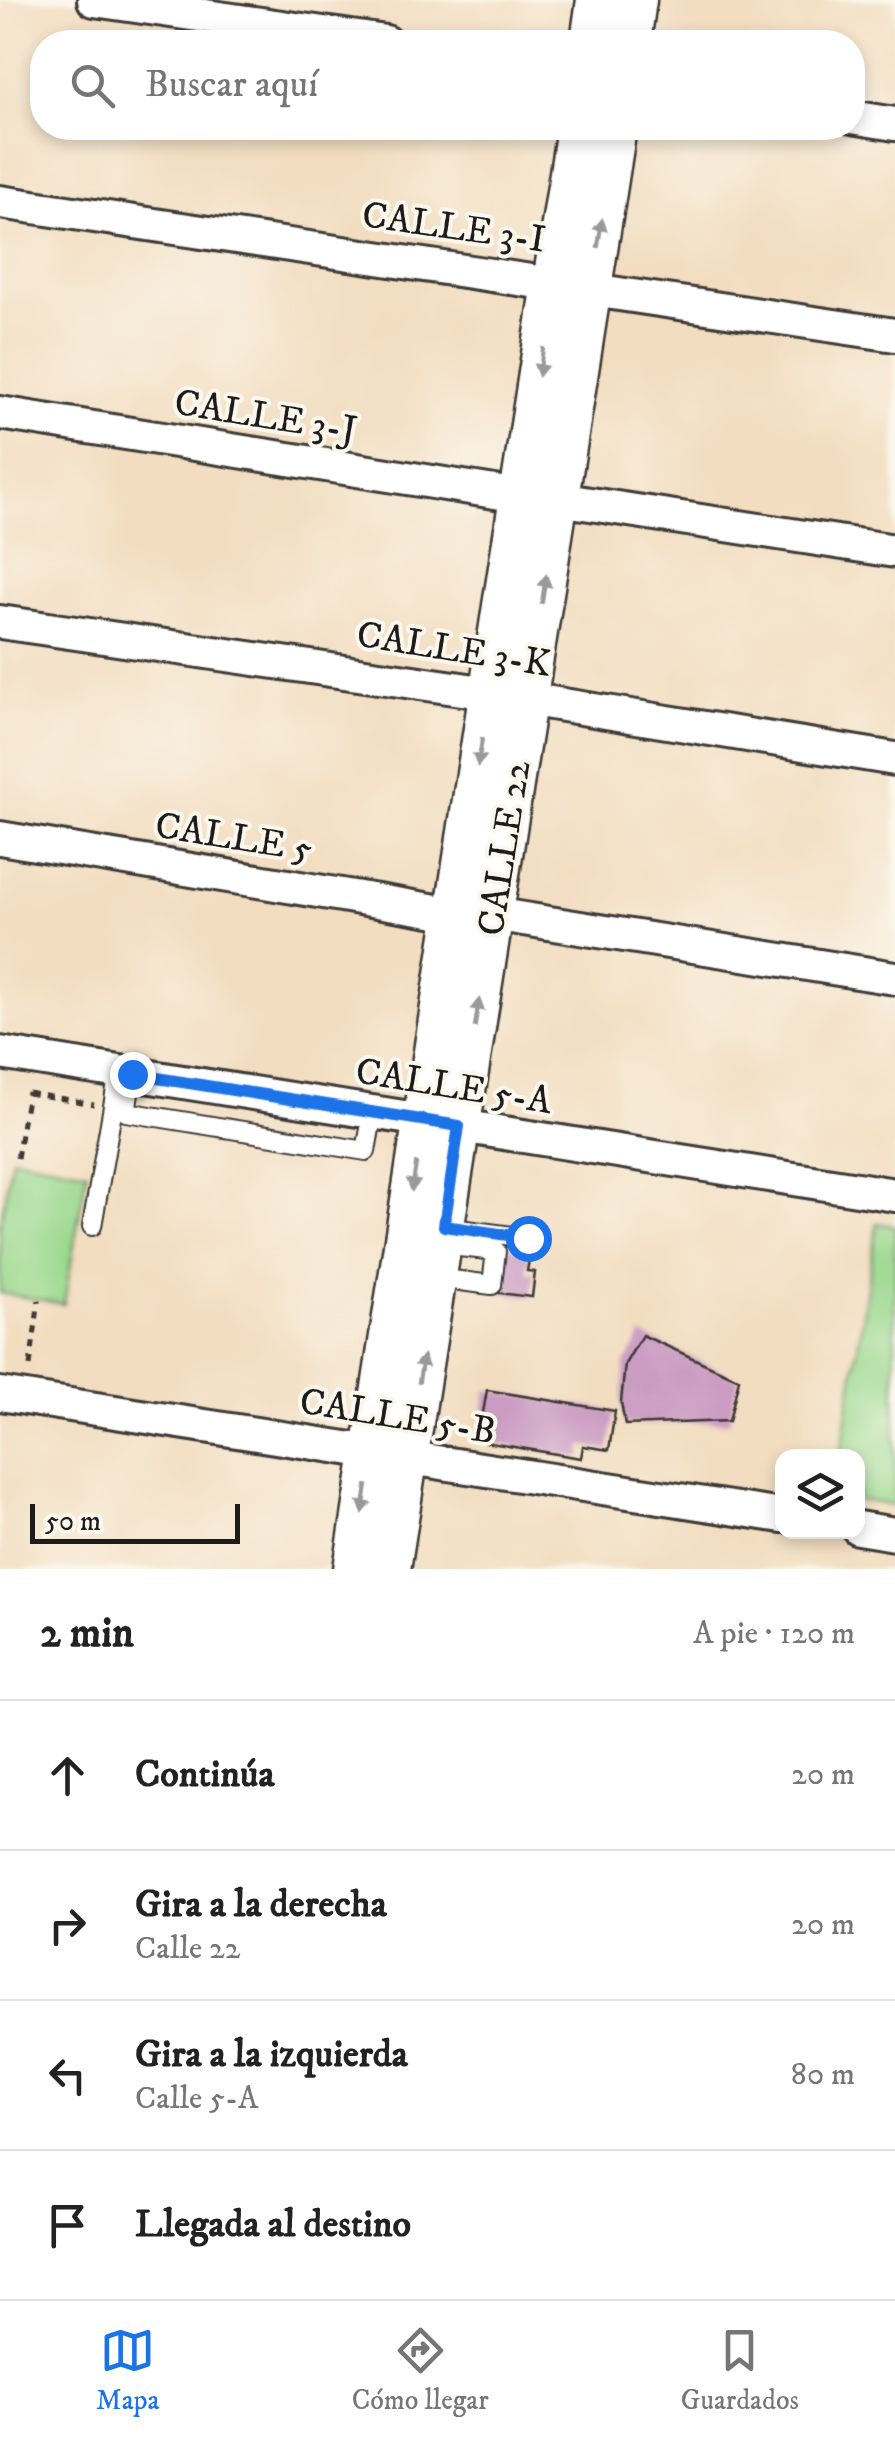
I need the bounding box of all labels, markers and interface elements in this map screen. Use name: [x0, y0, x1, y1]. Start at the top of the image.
search box: [30, 30, 865, 140]
icon: search: [65, 58, 120, 113]
text: Buscar aquí: [145, 61, 318, 109]
street label: CALLE 3-I: [359, 191, 548, 265]
one-way arrow: [592, 217, 608, 248]
one-way arrow: [533, 347, 548, 378]
street label: CALLE 3-J: [171, 379, 360, 455]
one-way arrow: [536, 572, 552, 604]
street label: CALLE 3-K: [353, 611, 554, 689]
one-way arrow: [472, 737, 488, 769]
street label: CALLE 22: [467, 757, 543, 939]
street label: CALLE 5: [152, 802, 316, 874]
one-way arrow: [470, 997, 485, 1029]
street label: CALLE 5-A: [352, 1048, 556, 1126]
route end: [110, 1052, 156, 1098]
one-way arrow: [406, 1162, 422, 1194]
route start: [506, 1216, 552, 1262]
one-way arrow: [414, 1353, 430, 1384]
street label: CALLE 5-B: [296, 1378, 499, 1456]
map controls: [775, 1449, 865, 1539]
button: layers: [775, 1449, 865, 1539]
one-way arrow: [356, 1483, 372, 1515]
scale bar: [30, 1499, 240, 1544]
text: 50 m: [45, 1504, 101, 1539]
text: 2 min: [40, 1608, 134, 1660]
text: A pie · 120 m: [693, 1614, 855, 1654]
icon: ahead: [40, 1748, 95, 1803]
text: Continúa: [135, 1751, 275, 1799]
text: 20 m: [791, 1755, 855, 1795]
text: Gira a la derecha: [135, 1881, 387, 1929]
icon: right: [40, 1898, 95, 1953]
text: 20 m: [791, 1905, 855, 1945]
text: Calle 22: [135, 1929, 241, 1969]
text: Gira a la izquierda: [135, 2031, 408, 2079]
icon: left: [40, 2048, 95, 2103]
text: 80 m: [791, 2055, 855, 2095]
text: Calle 5-A: [135, 2079, 258, 2119]
icon: arrive: [40, 2198, 95, 2253]
text: Llegada al destino: [135, 2201, 411, 2249]
tab: Mapa: [96, 2323, 160, 2418]
tab: Cómo llegar: [352, 2323, 489, 2418]
tab: Guardados: [681, 2323, 799, 2418]

